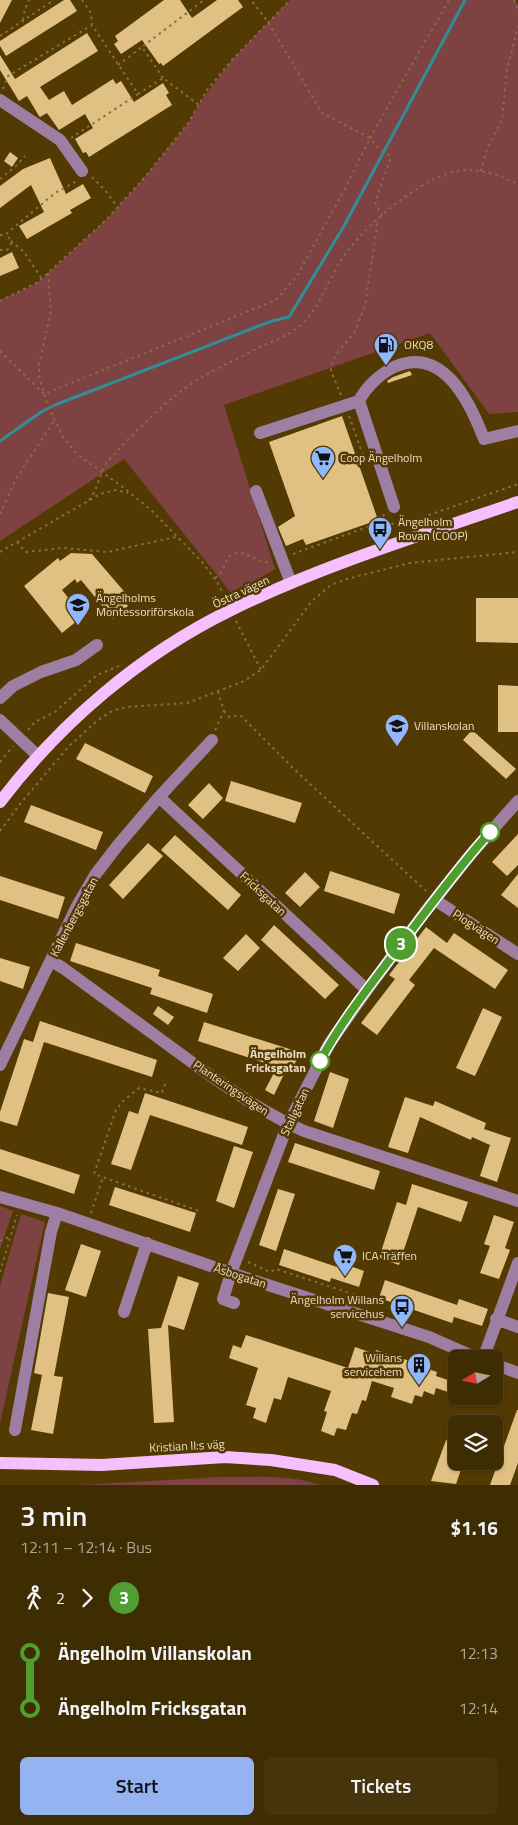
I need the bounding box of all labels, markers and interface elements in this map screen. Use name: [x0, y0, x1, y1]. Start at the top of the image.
fuel station icon: OKQ8: [373, 332, 399, 366]
place label: OKQ8: [404, 335, 433, 354]
supermarket icon: Coop Ängelholm: [310, 445, 336, 479]
place label: Coop Ängelholm: [340, 448, 422, 467]
place label: Ängelholm Rovan (COOP): [398, 512, 468, 545]
bus stop icon: Ängelholm Rovan (COOP): [367, 516, 393, 550]
street label: Östra vägen: [209, 570, 272, 613]
place label: Ängelholms Montessoriförskola: [96, 588, 194, 621]
school or university icon: Ängelholms Montessoriförskola: [65, 592, 91, 626]
school or university icon: Villanskolan: [384, 713, 410, 747]
place label: Villanskolan: [414, 716, 474, 735]
unlabelled marker: [480, 822, 500, 842]
street label: Fricksgatan: [236, 867, 291, 920]
street label: Kallenbergsgatan: [45, 874, 103, 960]
street label: Plogvägen: [449, 904, 504, 949]
line badge: 3: [385, 928, 417, 960]
text: 3: [396, 930, 406, 957]
place label: Ängelholm Fricksgatan: [245, 1044, 306, 1077]
marker: Ängelholm Fricksgatan: [310, 1051, 330, 1071]
street label: Planteringsvägen: [190, 1055, 273, 1120]
street label: Stallgatan: [275, 1085, 314, 1139]
supermarket icon: ICA Träffen: [332, 1243, 358, 1277]
place label: ICA Träffen: [362, 1246, 417, 1265]
street label: Åsbogatan: [211, 1258, 269, 1293]
place label: Ängelholm Willans servicehus: [290, 1290, 384, 1323]
bus stop icon: Ängelholm Willans servicehus: [389, 1294, 415, 1328]
place label: Willans servicehem: [344, 1348, 402, 1381]
north arrow: [448, 1350, 502, 1405]
map controls: [448, 1350, 503, 1470]
building icon: Willans servicehem: [406, 1352, 432, 1386]
button: layers: [448, 1415, 503, 1470]
street label: Kristian II:s väg: [149, 1434, 225, 1457]
text: 3 min: [20, 1494, 87, 1537]
text: $1.16: [451, 1513, 498, 1542]
text: 12:11 – 12:14 · Bus: [20, 1535, 152, 1559]
icon: walk: [20, 1584, 48, 1612]
icon: forward: [73, 1584, 101, 1612]
text: 3: [119, 1584, 129, 1611]
text: 2: [56, 1586, 65, 1610]
text: Ängelholm Villanskolan: [58, 1638, 252, 1667]
text: 12:13: [459, 1641, 498, 1665]
text: Ängelholm Fricksgatan: [58, 1693, 247, 1722]
text: 12:14: [459, 1696, 498, 1720]
button: Start: [20, 1757, 254, 1815]
button: Tickets: [264, 1757, 498, 1815]

